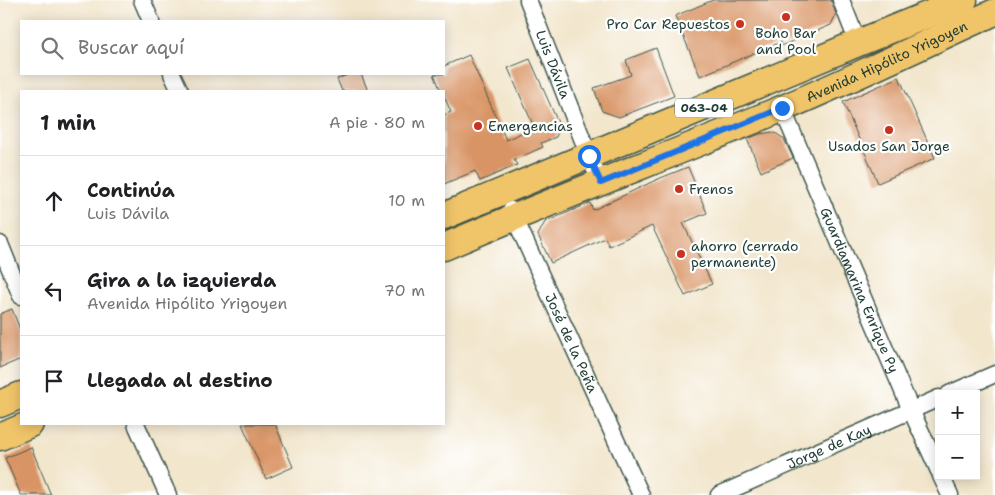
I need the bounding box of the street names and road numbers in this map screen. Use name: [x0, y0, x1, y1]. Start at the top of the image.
street label: Avenida Hipólito Yrigoyen: [803, 17, 971, 106]
street label: Luis Dávila: [532, 27, 575, 101]
road number: 063-04: [675, 99, 733, 118]
street label: Guardiamarina Enrique Py: [816, 204, 903, 376]
street label: José de la Peña: [541, 290, 602, 396]
street label: Jorge de Kay: [784, 420, 874, 473]

